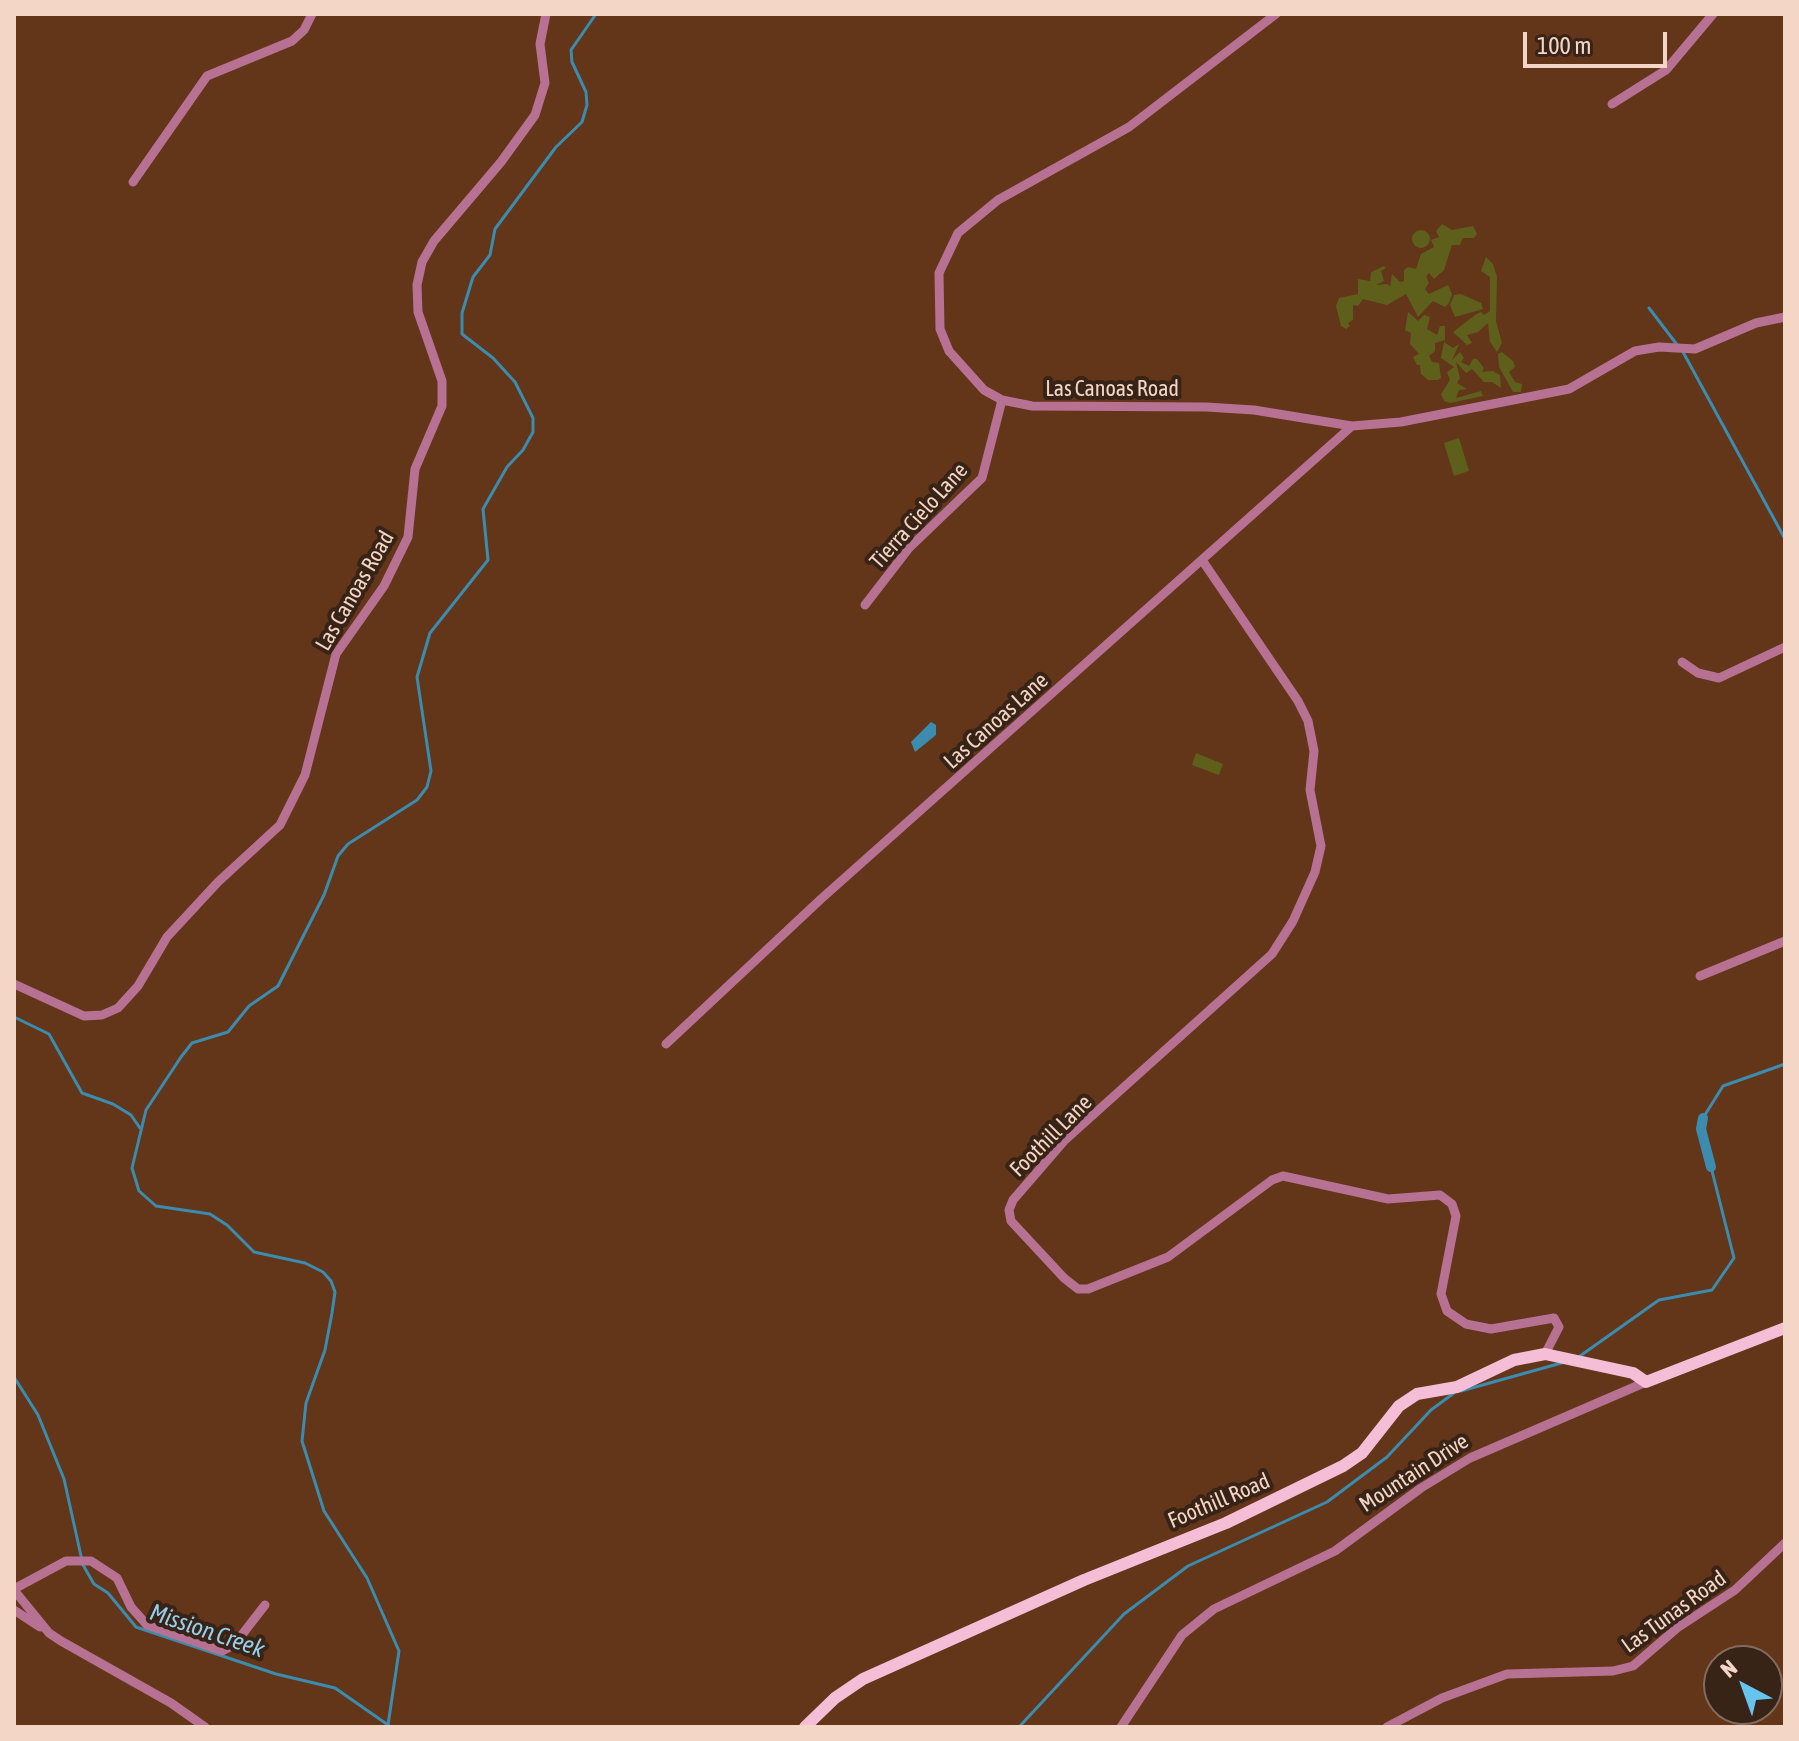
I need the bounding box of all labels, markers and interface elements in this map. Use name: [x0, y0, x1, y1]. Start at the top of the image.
scale bar: [1527, 16, 1671, 66]
text: 100 m: [1537, 32, 1591, 59]
street label: Las Canoas Road: [1045, 376, 1179, 402]
street label: Tierra Cielo Lane: [865, 458, 973, 574]
street label: Las Canoas Road: [310, 527, 400, 655]
street label: Las Canoas Lane: [938, 667, 1054, 775]
street label: Foothill Lane: [1004, 1089, 1098, 1183]
street label: Mountain Drive: [1355, 1428, 1473, 1518]
street label: Foothill Road: [1164, 1468, 1274, 1534]
street label: Las Tunas Road: [1617, 1565, 1731, 1659]
water label: Mission Creek: [146, 1598, 268, 1664]
north arrow: [1703, 1645, 1783, 1725]
text: N: [1715, 1654, 1742, 1682]

